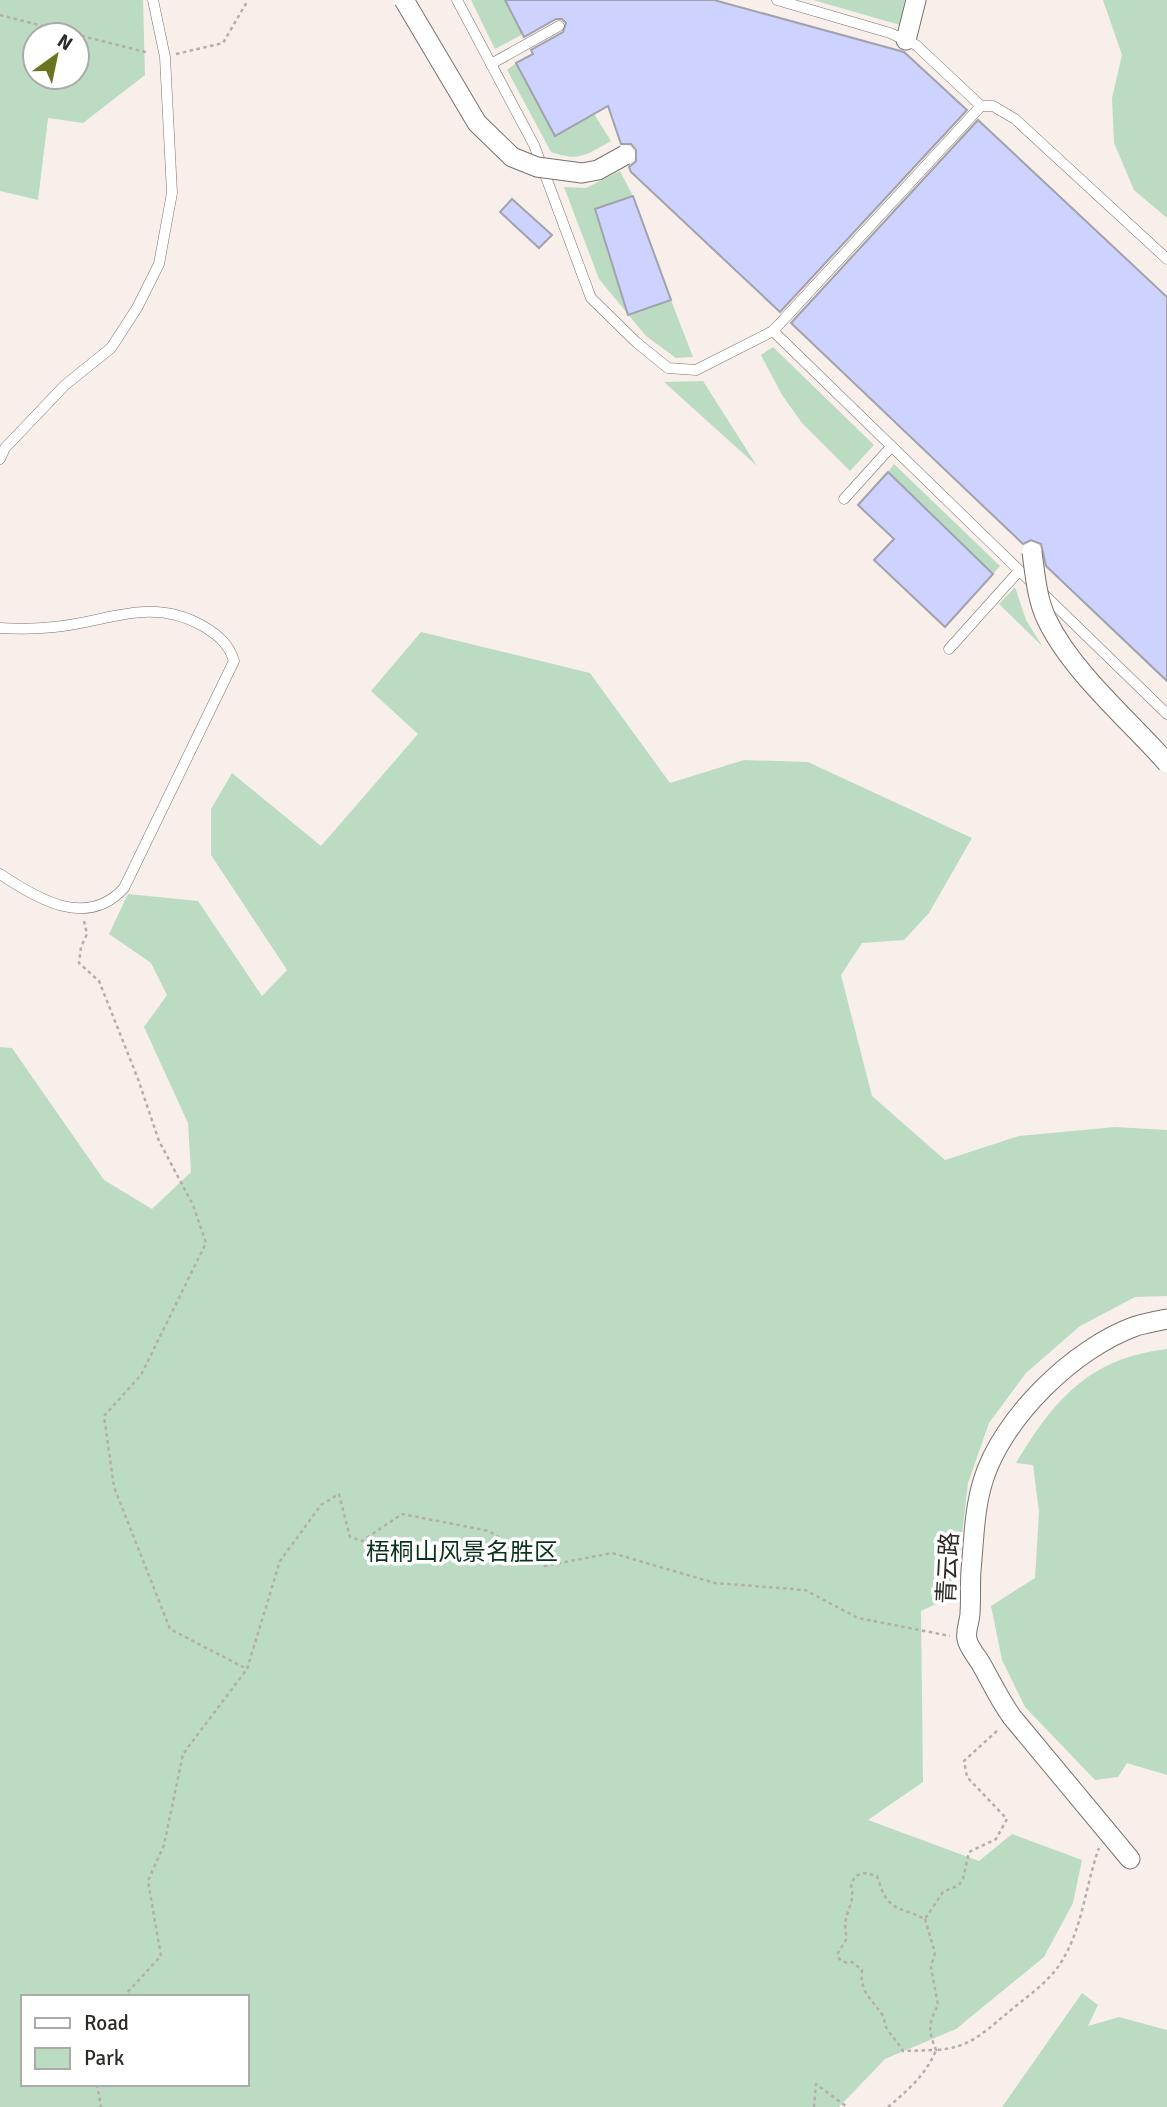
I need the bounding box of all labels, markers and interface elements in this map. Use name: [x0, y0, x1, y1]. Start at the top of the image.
north arrow: [21, 21, 91, 91]
text: N: [53, 29, 77, 56]
street label: 青云路: [931, 1531, 965, 1605]
park label: 梧桐山风景名胜区: [366, 1537, 558, 1567]
legend: [21, 1995, 248, 2086]
text: Road: [84, 2010, 129, 2036]
text: Park: [84, 2045, 125, 2071]

